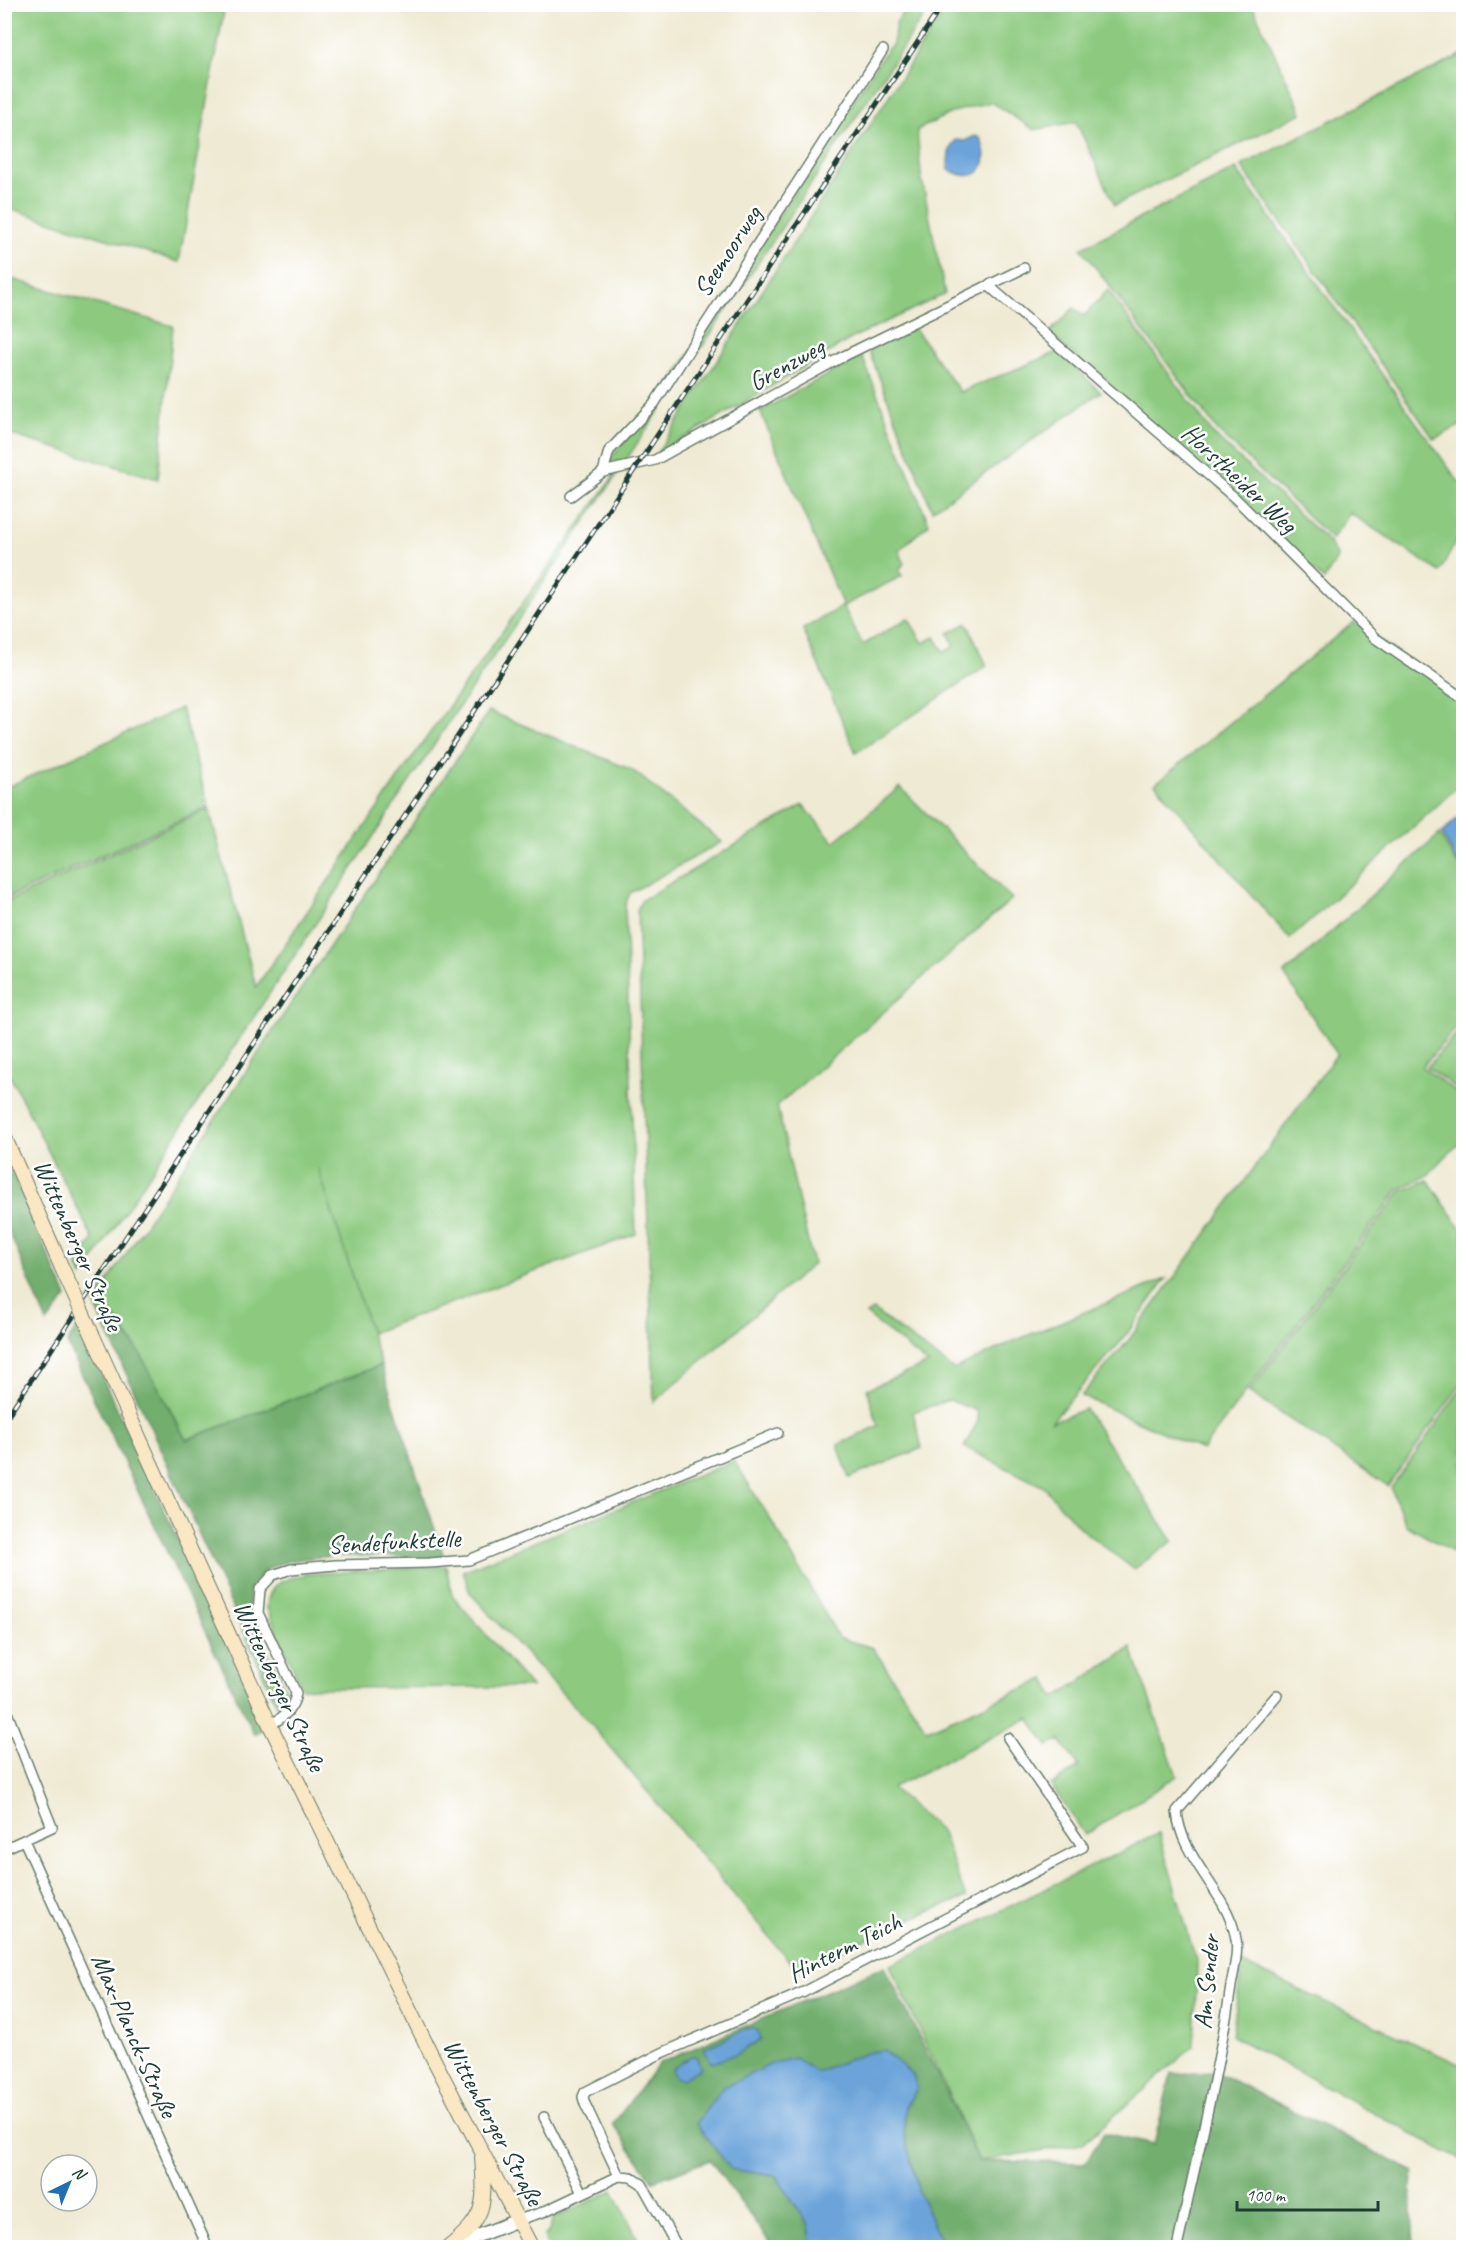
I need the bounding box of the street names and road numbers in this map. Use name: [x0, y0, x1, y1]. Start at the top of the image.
street label: Seemoorweg: [686, 198, 770, 303]
street label: Grenzweg: [743, 329, 831, 399]
street label: Horstheider Weg: [1175, 416, 1306, 542]
street label: Wittenberger Straße: [26, 1154, 132, 1338]
street label: Sendefunkstelle: [327, 1521, 463, 1561]
street label: Wittenberger Straße: [226, 1596, 334, 1779]
street label: Hinterm Teich: [782, 1904, 908, 1990]
street label: Am Sender: [1186, 1931, 1227, 2030]
street label: Max-Planck-Straße: [84, 1948, 186, 2125]
street label: Wittenberger Straße: [436, 2033, 553, 2213]

